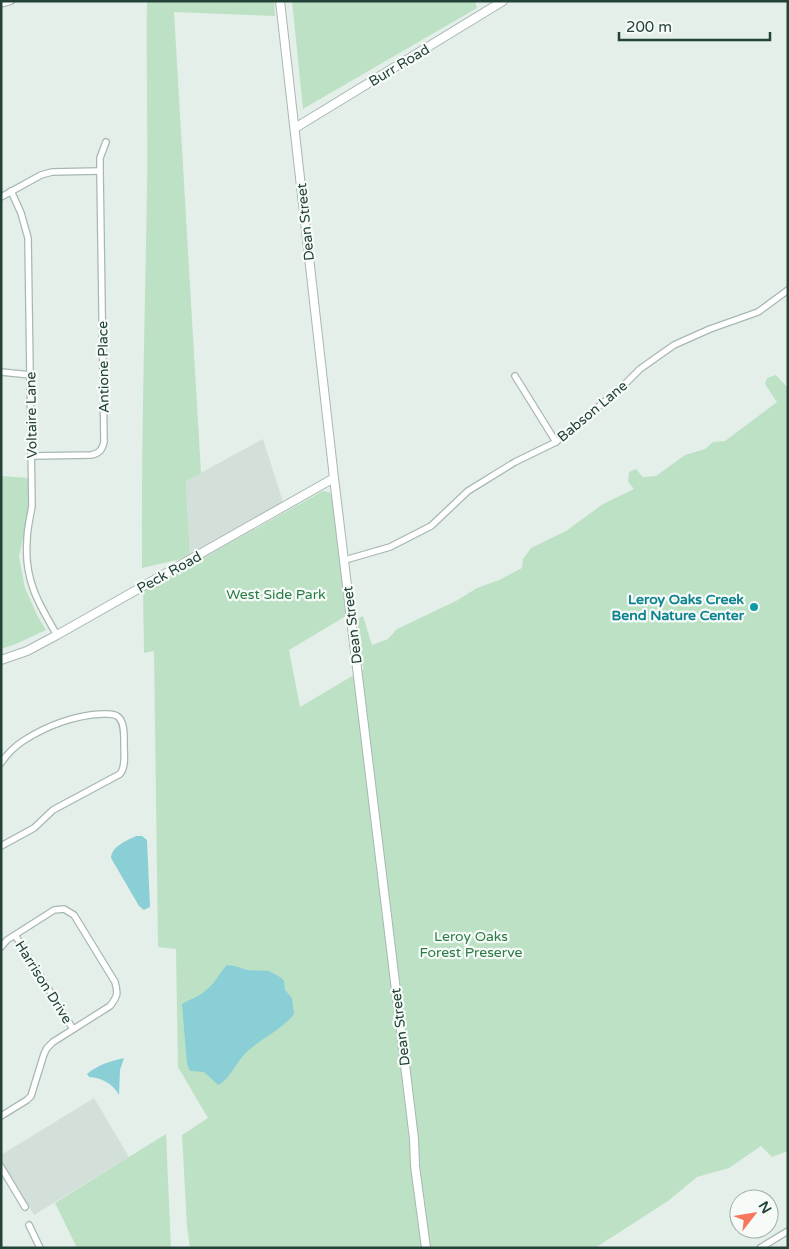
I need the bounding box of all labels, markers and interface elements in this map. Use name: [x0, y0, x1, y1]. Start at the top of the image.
scale bar: [619, 10, 770, 42]
text: 200 m: [626, 18, 672, 36]
street label: Burr Road: [366, 41, 433, 90]
street label: Dean Street: [293, 182, 318, 262]
street label: Antione Place: [94, 321, 113, 413]
street label: Voltaire Lane: [22, 371, 41, 459]
street label: Babson Lane: [554, 377, 631, 446]
street label: Peck Road: [134, 548, 204, 597]
street label: Dean Street: [339, 584, 366, 665]
park label: West Side Park: [226, 586, 326, 603]
place label: Leroy Oaks Creek Bend Nature Center: [612, 591, 745, 624]
marker: Leroy Oaks Creek Bend Nature Center: [748, 601, 760, 613]
park label: Leroy Oaks Forest Preserve: [420, 928, 522, 961]
street label: Harrison Drive: [11, 938, 76, 1027]
street label: Dean Street: [387, 986, 414, 1067]
north arrow: [729, 1189, 779, 1239]
text: N: [755, 1198, 775, 1217]

